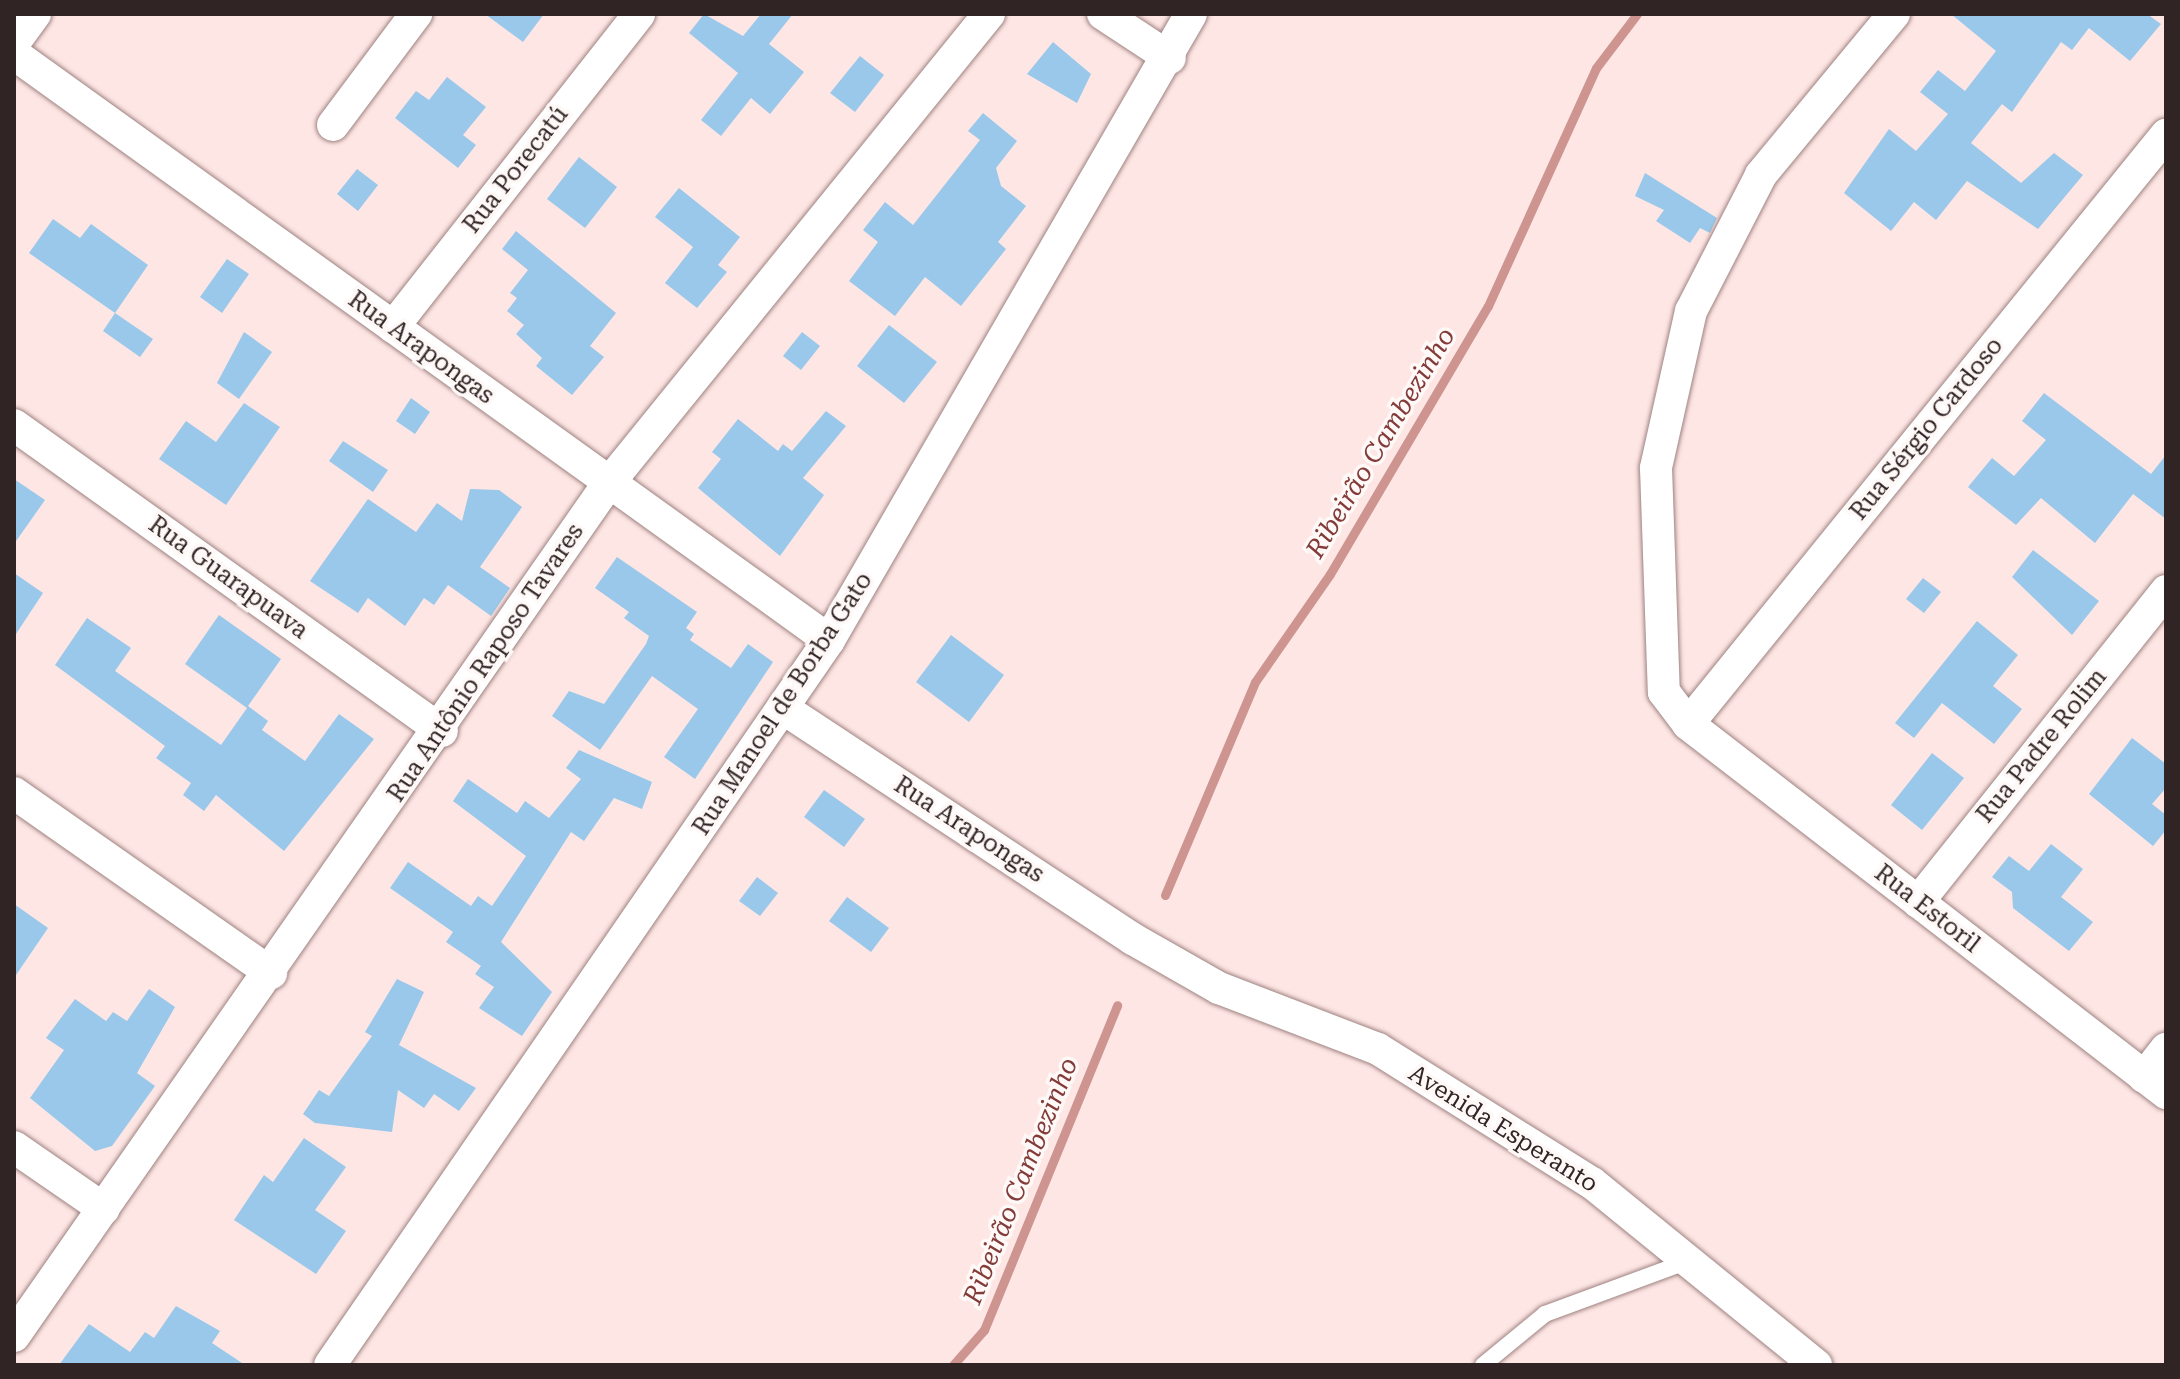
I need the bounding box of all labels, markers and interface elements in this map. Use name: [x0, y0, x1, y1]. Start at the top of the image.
street label: Rua Porecatú: [458, 101, 574, 239]
street label: Rua Arapongas: [342, 285, 500, 411]
water label: Ribeirão Cambezinho: [1300, 322, 1462, 564]
street label: Rua Sérgio Cardoso: [1845, 332, 2009, 526]
street label: Rua Guarapuava: [143, 511, 313, 645]
street label: Rua Antônio Raposo Tavares: [382, 518, 590, 808]
street label: Rua Manoel de Borba Gato: [687, 567, 879, 841]
street label: Rua Padre Rolim: [1971, 663, 2113, 829]
street label: Rua Arapongas: [889, 771, 1049, 889]
street label: Rua Estoril: [1869, 859, 1985, 959]
water label: Ribeirão Cambezinho: [957, 1053, 1085, 1309]
street label: Avenida Esperanto: [1403, 1059, 1603, 1199]

